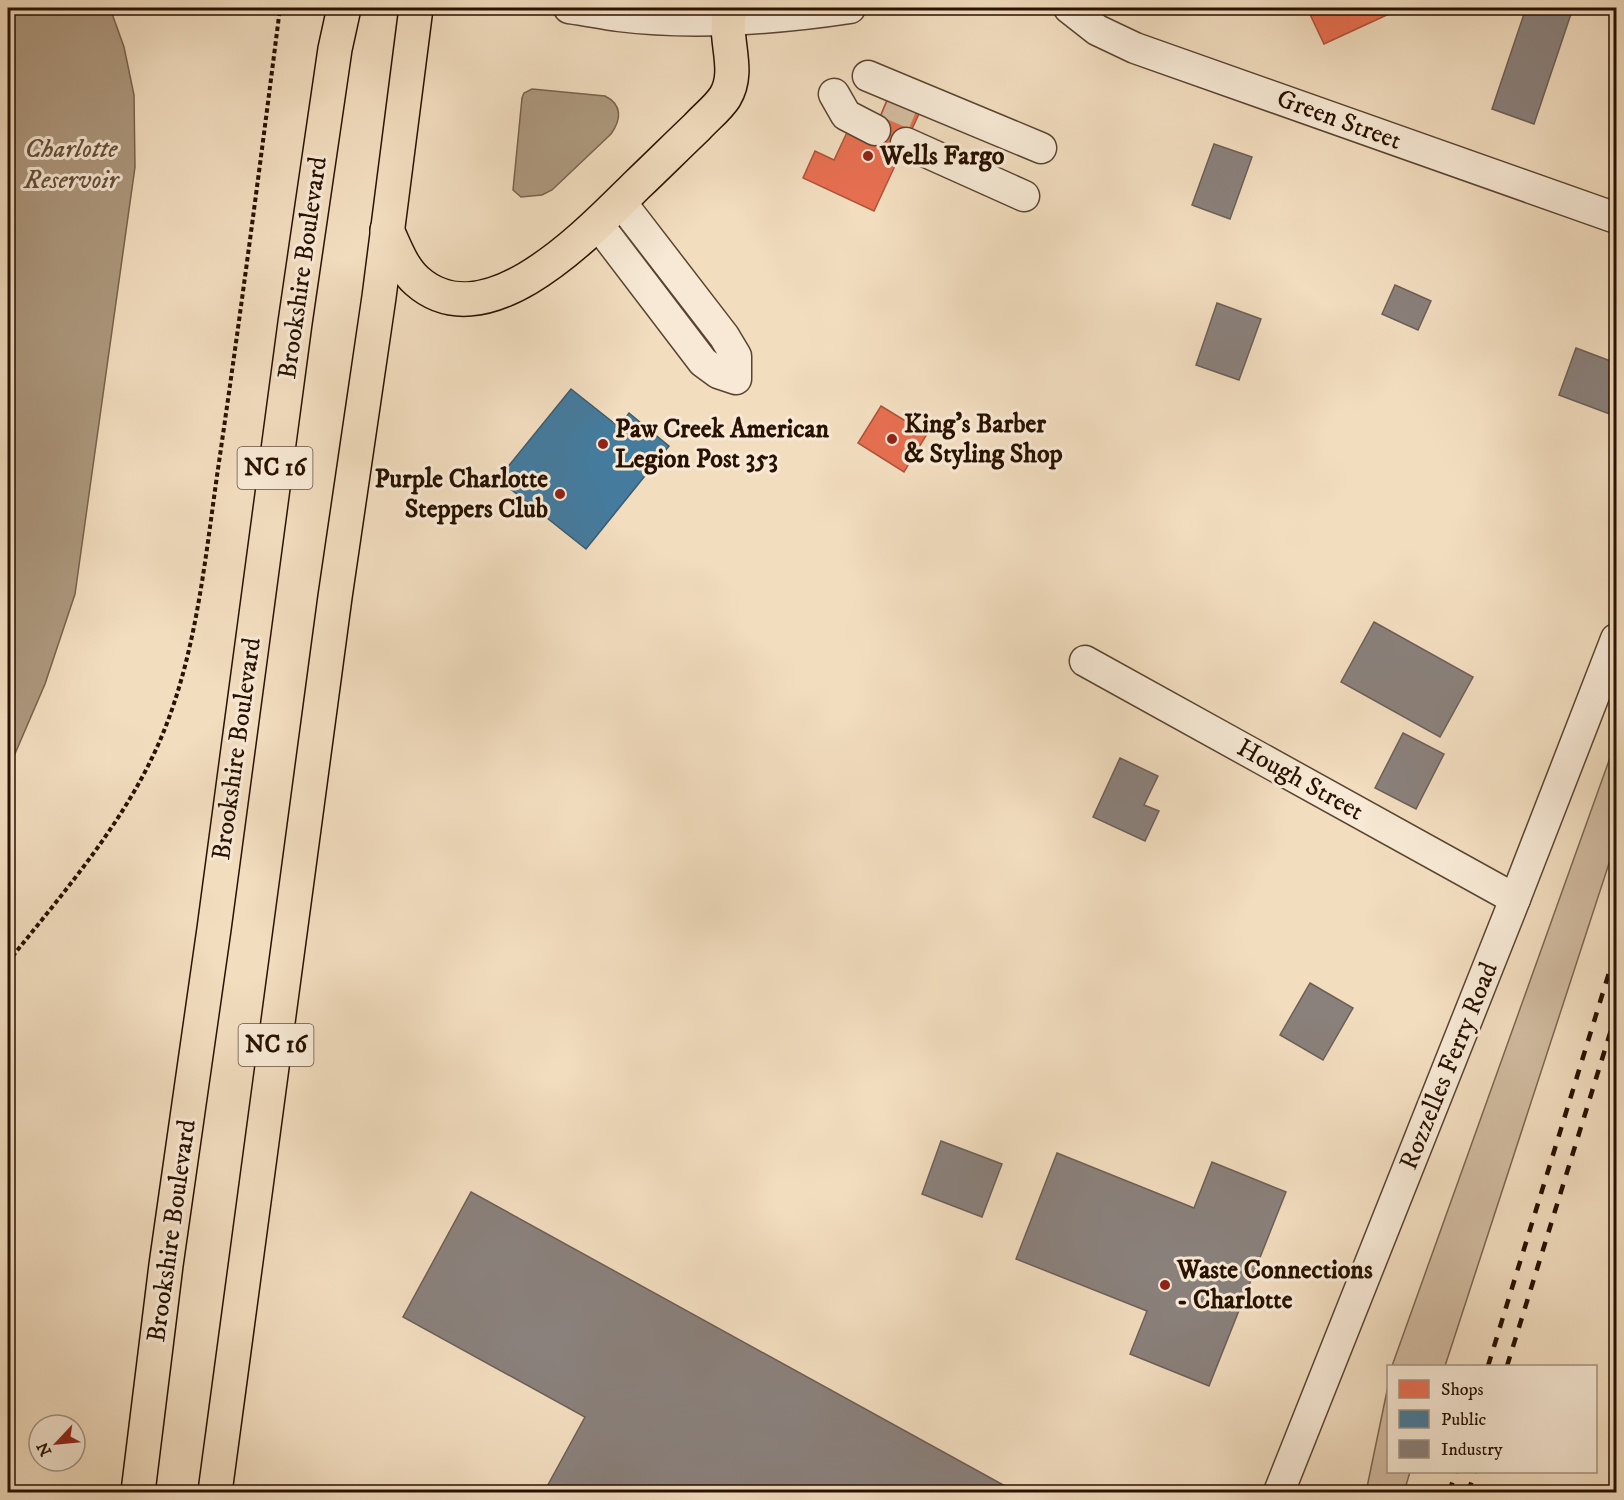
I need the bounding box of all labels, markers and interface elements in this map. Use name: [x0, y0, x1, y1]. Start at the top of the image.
street label: Green Street: [1272, 82, 1406, 158]
water label: Charlotte Reservoir: [23, 132, 121, 197]
place label: Wells Fargo: [879, 140, 1005, 173]
marker: Wells Fargo: [861, 149, 875, 163]
street label: Brookshire Boulevard: [271, 155, 335, 381]
place label: King's Barber & Styling Shop: [904, 408, 1063, 471]
place label: Paw Creek American Legion Post 353: [615, 413, 829, 476]
marker: King's Barber & Styling Shop: [885, 432, 899, 446]
marker: Paw Creek American Legion Post 353: [596, 437, 610, 451]
road number: NC 16: [238, 447, 312, 489]
place label: Purple Charlotte Steppers Club: [374, 463, 548, 526]
marker: Purple Charlotte Steppers Club: [553, 487, 567, 501]
street label: Brookshire Boulevard: [205, 636, 269, 862]
street label: Hough Street: [1231, 732, 1369, 828]
street label: Rozzelles Ferry Road: [1392, 957, 1506, 1175]
road number: NC 16: [238, 1024, 314, 1066]
street label: Brookshire Boulevard: [140, 1118, 204, 1344]
place label: Waste Connections - Charlotte: [1176, 1254, 1373, 1317]
marker: Waste Connections - Charlotte: [1158, 1278, 1172, 1292]
legend: [1387, 1365, 1597, 1473]
text: Shops: [1441, 1379, 1484, 1401]
text: Public: [1441, 1409, 1487, 1431]
north arrow: [27, 1413, 87, 1473]
text: N: [33, 1439, 56, 1459]
text: Industry: [1441, 1439, 1503, 1461]

